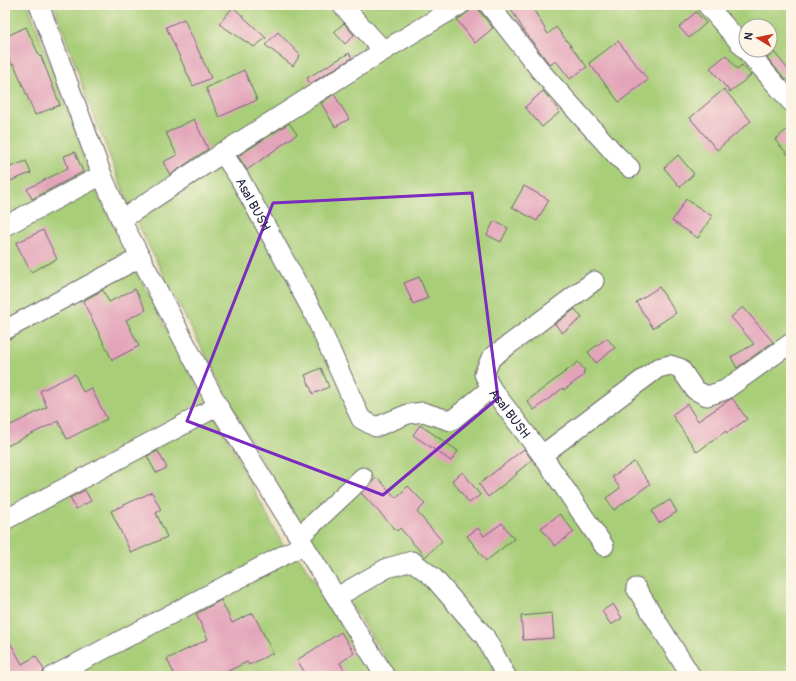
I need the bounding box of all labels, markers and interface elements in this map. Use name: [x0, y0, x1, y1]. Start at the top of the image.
north arrow: [738, 18, 778, 58]
text: N: [742, 31, 756, 41]
street label: Asal BUSH: [232, 175, 274, 234]
street label: Asal BUSH: [485, 386, 533, 442]

